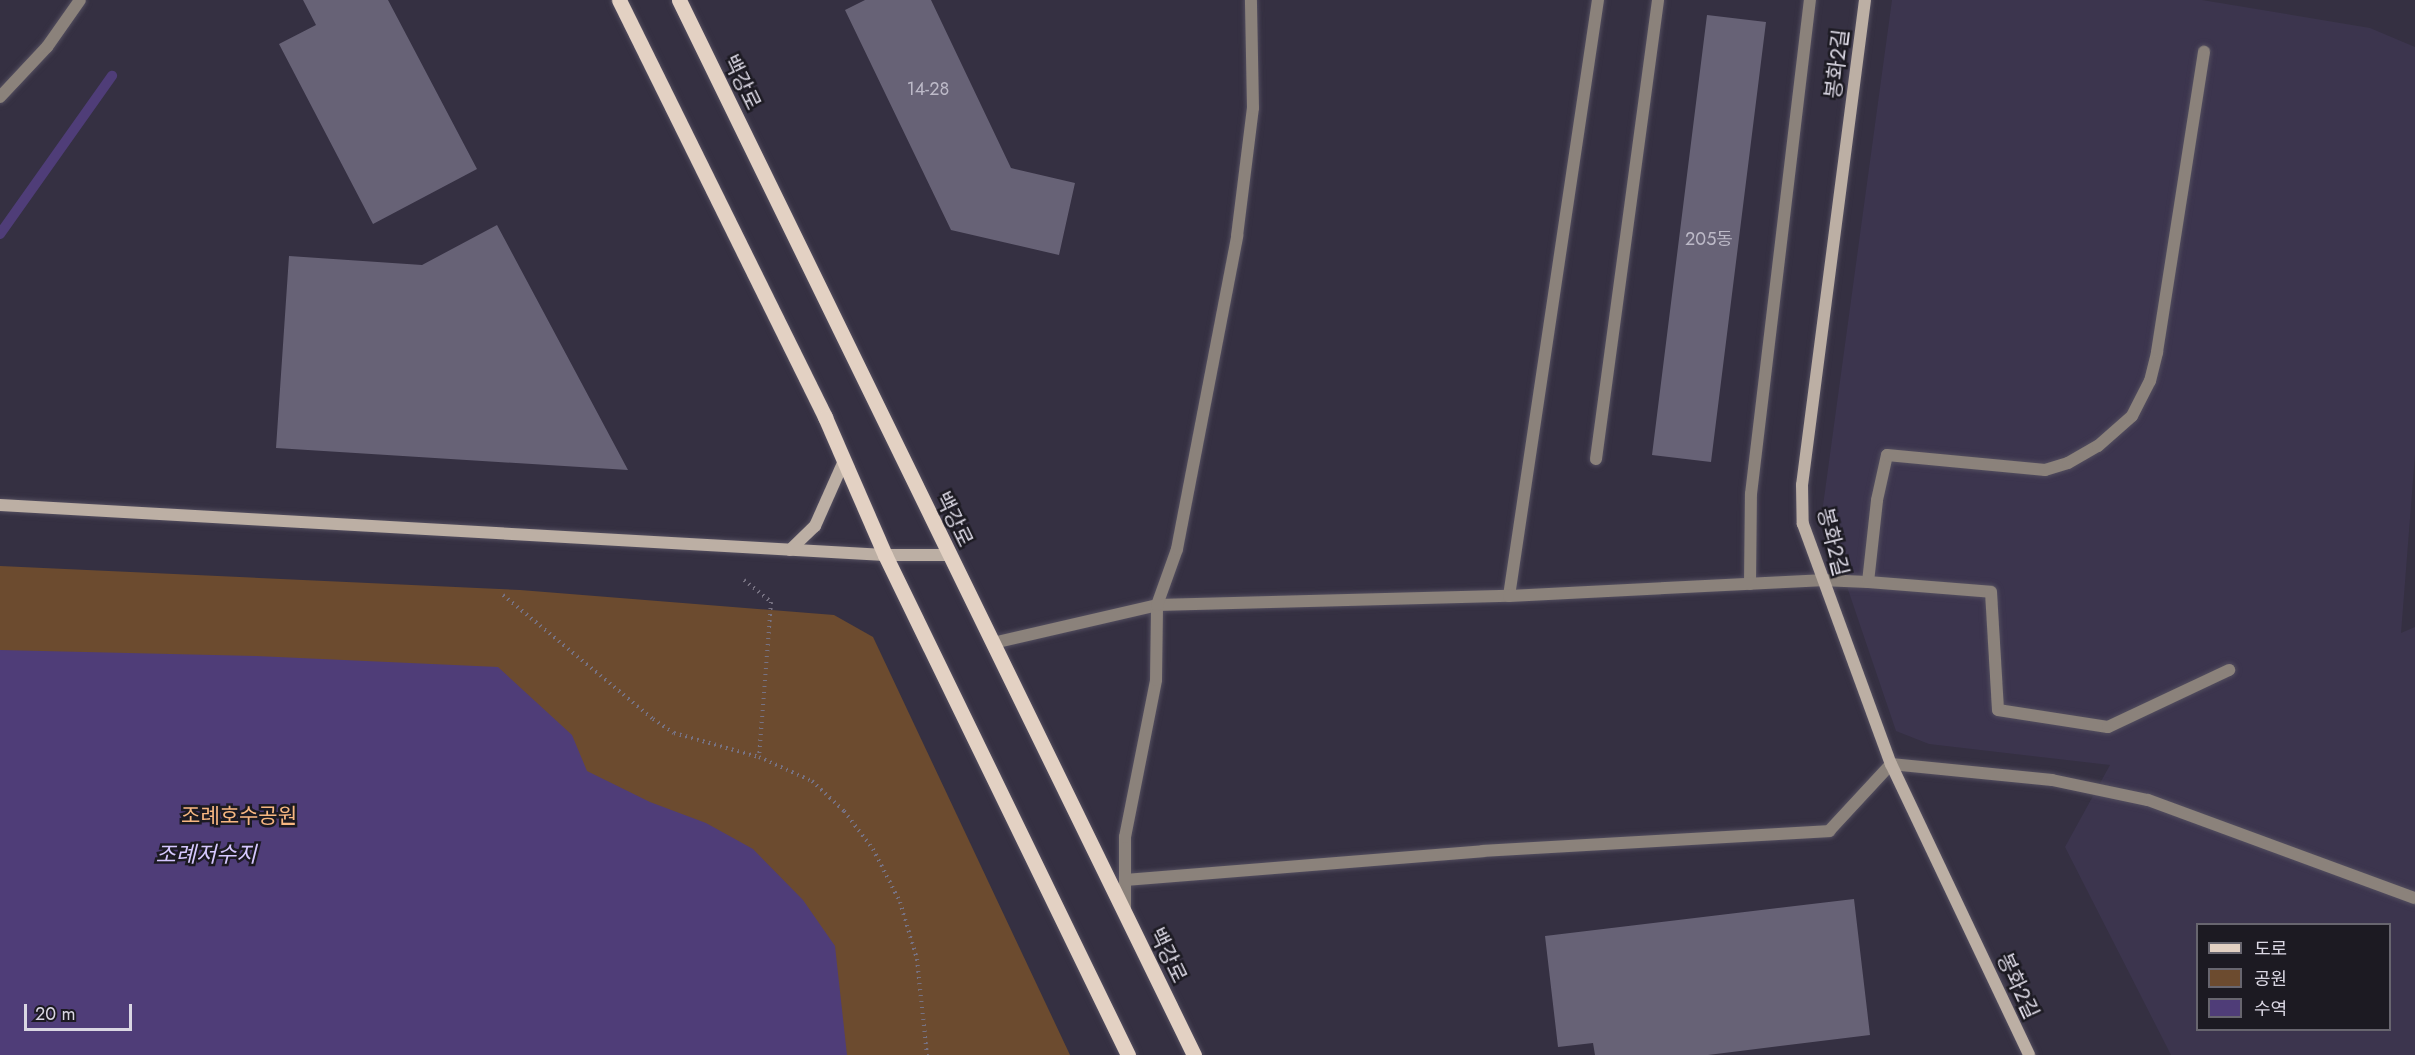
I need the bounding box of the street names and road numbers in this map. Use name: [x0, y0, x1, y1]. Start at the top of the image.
street label: 봉화2길: [1820, 28, 1854, 100]
street label: 백강로: [718, 50, 766, 114]
street label: 백강로: [930, 487, 978, 551]
street label: 봉화2길: [1812, 505, 1854, 579]
street label: 백강로: [1144, 923, 1192, 987]
street label: 봉화2길: [1992, 949, 2044, 1023]

